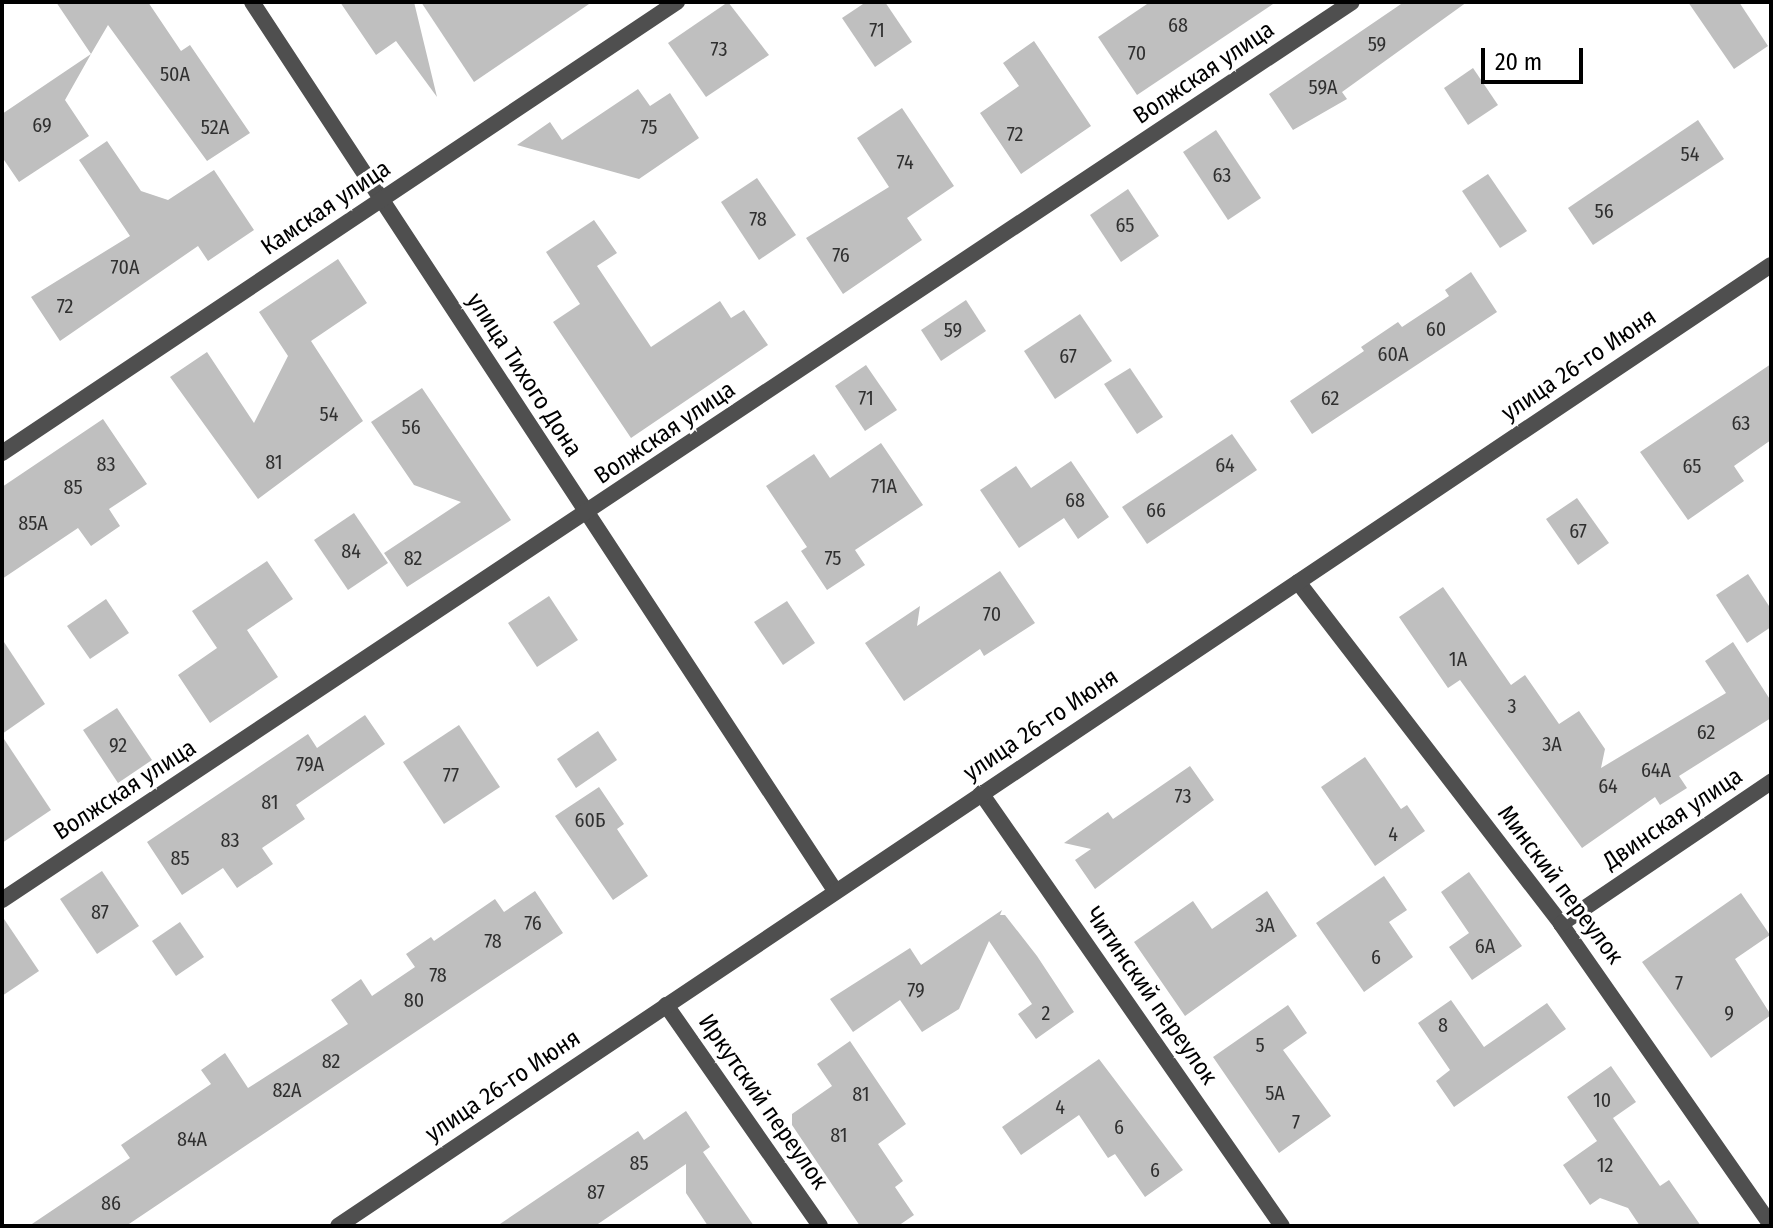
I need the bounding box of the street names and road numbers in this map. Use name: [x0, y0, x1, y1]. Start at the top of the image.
street label: Волжская улица: [1128, 15, 1280, 131]
street label: Камская улица: [256, 154, 396, 262]
street label: улица Тихого Дона: [460, 288, 588, 462]
street label: улица 26-го Июня: [1496, 303, 1662, 427]
street label: Волжская улица: [589, 375, 741, 491]
street label: улица 26-го Июня: [958, 663, 1124, 787]
street label: Волжская улица: [49, 733, 201, 847]
street label: Двинская улица: [1598, 762, 1748, 876]
street label: Минский переулок: [1491, 800, 1629, 970]
street label: Читинский переулок: [1079, 902, 1223, 1090]
street label: Иркутский переулок: [692, 1009, 834, 1195]
street label: улица 26-го Июня: [420, 1024, 586, 1148]

